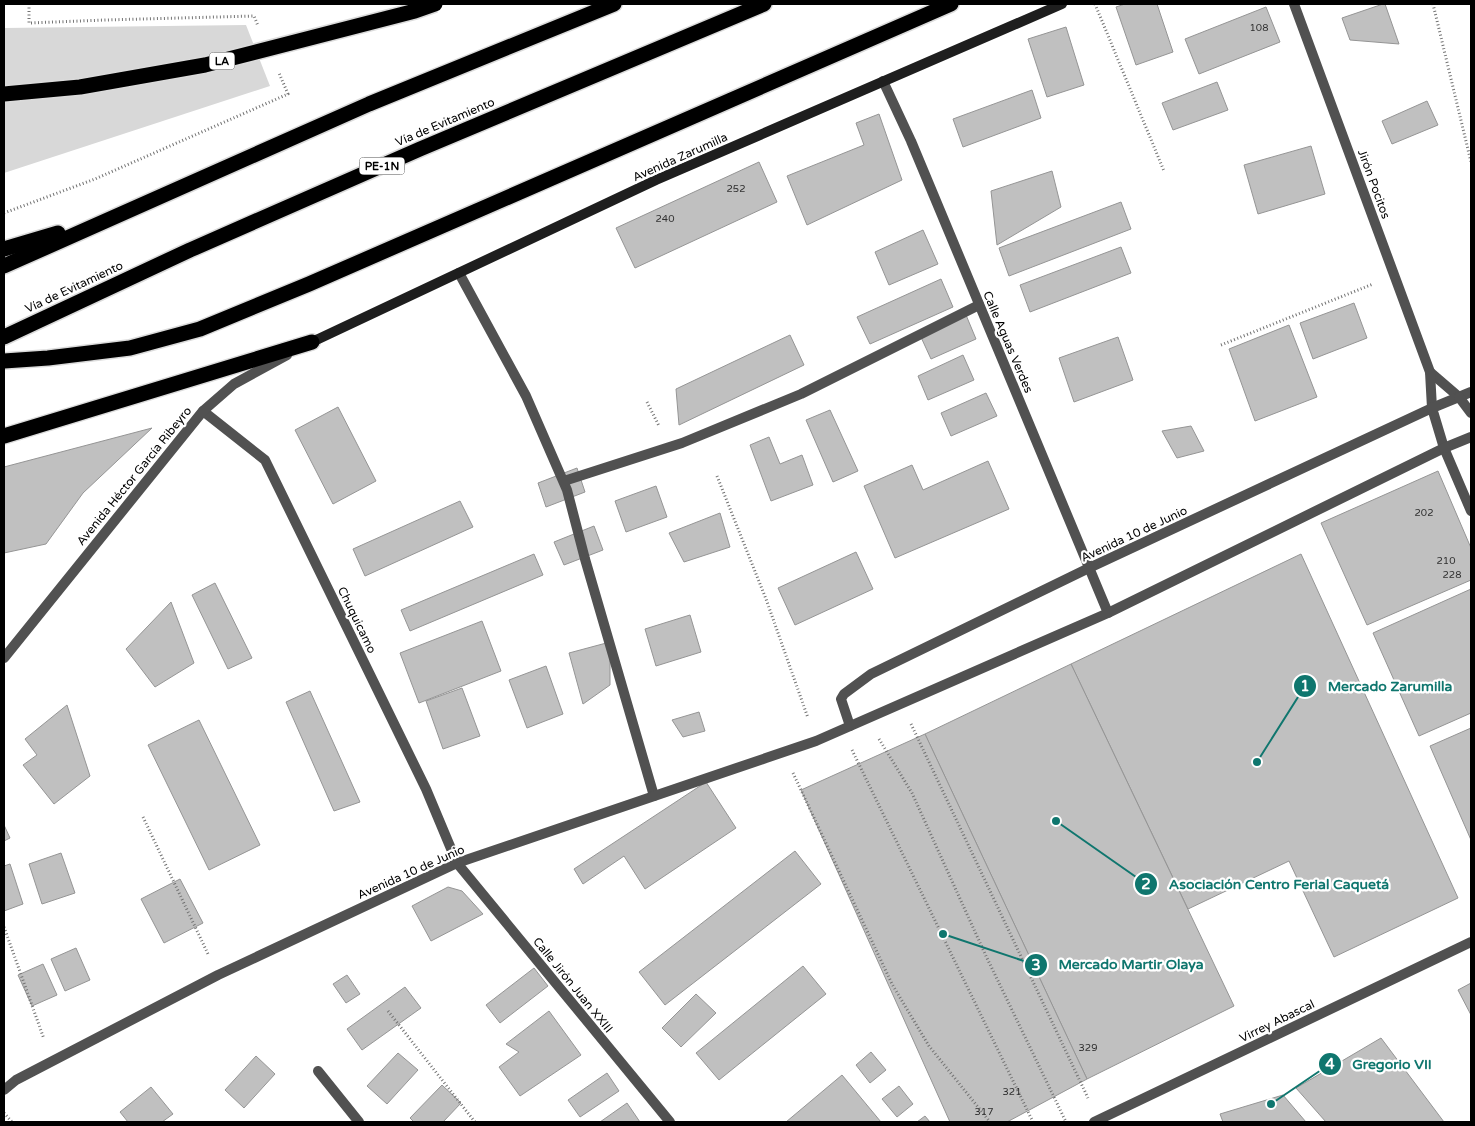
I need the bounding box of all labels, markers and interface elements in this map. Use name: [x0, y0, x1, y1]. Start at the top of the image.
house number: 108: [1250, 22, 1268, 34]
road number: LA: [210, 52, 234, 70]
street label: Vía de Evitamiento: [393, 95, 497, 149]
street label: Avenida Zarumilla: [630, 130, 730, 184]
street label: Jirón Pocitos: [1355, 147, 1393, 221]
road number: PE-1N: [360, 158, 404, 175]
house number: 252: [727, 183, 745, 195]
house number: 240: [656, 213, 674, 225]
street label: Vía de Evitamiento: [23, 258, 125, 316]
street label: Calle Aguas Verdes: [980, 289, 1036, 395]
street label: Avenida Héctor García Ribeyro: [74, 404, 194, 548]
street label: Avenida 10 de Junio: [1079, 503, 1189, 565]
house number: 202: [1415, 507, 1433, 519]
house number: 210: [1437, 555, 1455, 567]
house number: 228: [1443, 569, 1461, 581]
street label: Chuquicamo: [335, 584, 379, 656]
callout: Mercado Zarumilla: [1292, 672, 1462, 701]
text: 1: [1300, 677, 1310, 695]
text: Mercado Zarumilla: [1328, 678, 1452, 695]
street label: Avenida 10 de Junio: [355, 842, 467, 902]
callout: Asociación Centro Ferial Caquetá: [1133, 869, 1399, 898]
text: 2: [1141, 875, 1151, 893]
text: Asociación Centro Ferial Caquetá: [1169, 876, 1389, 893]
street label: Calle Jirón Juan XXIII: [530, 935, 616, 1035]
callout: Mercado Martir Olaya: [1023, 950, 1213, 979]
text: 3: [1031, 956, 1041, 974]
text: Mercado Martir Olaya: [1058, 956, 1204, 973]
street label: Virrey Abascal: [1237, 997, 1317, 1045]
house number: 329: [1079, 1042, 1097, 1054]
callout: Gregorio VII: [1318, 1050, 1442, 1079]
text: 4: [1325, 1055, 1335, 1073]
text: Gregorio VII: [1352, 1056, 1432, 1073]
house number: 321: [1003, 1086, 1021, 1098]
house number: 317: [975, 1106, 993, 1118]

